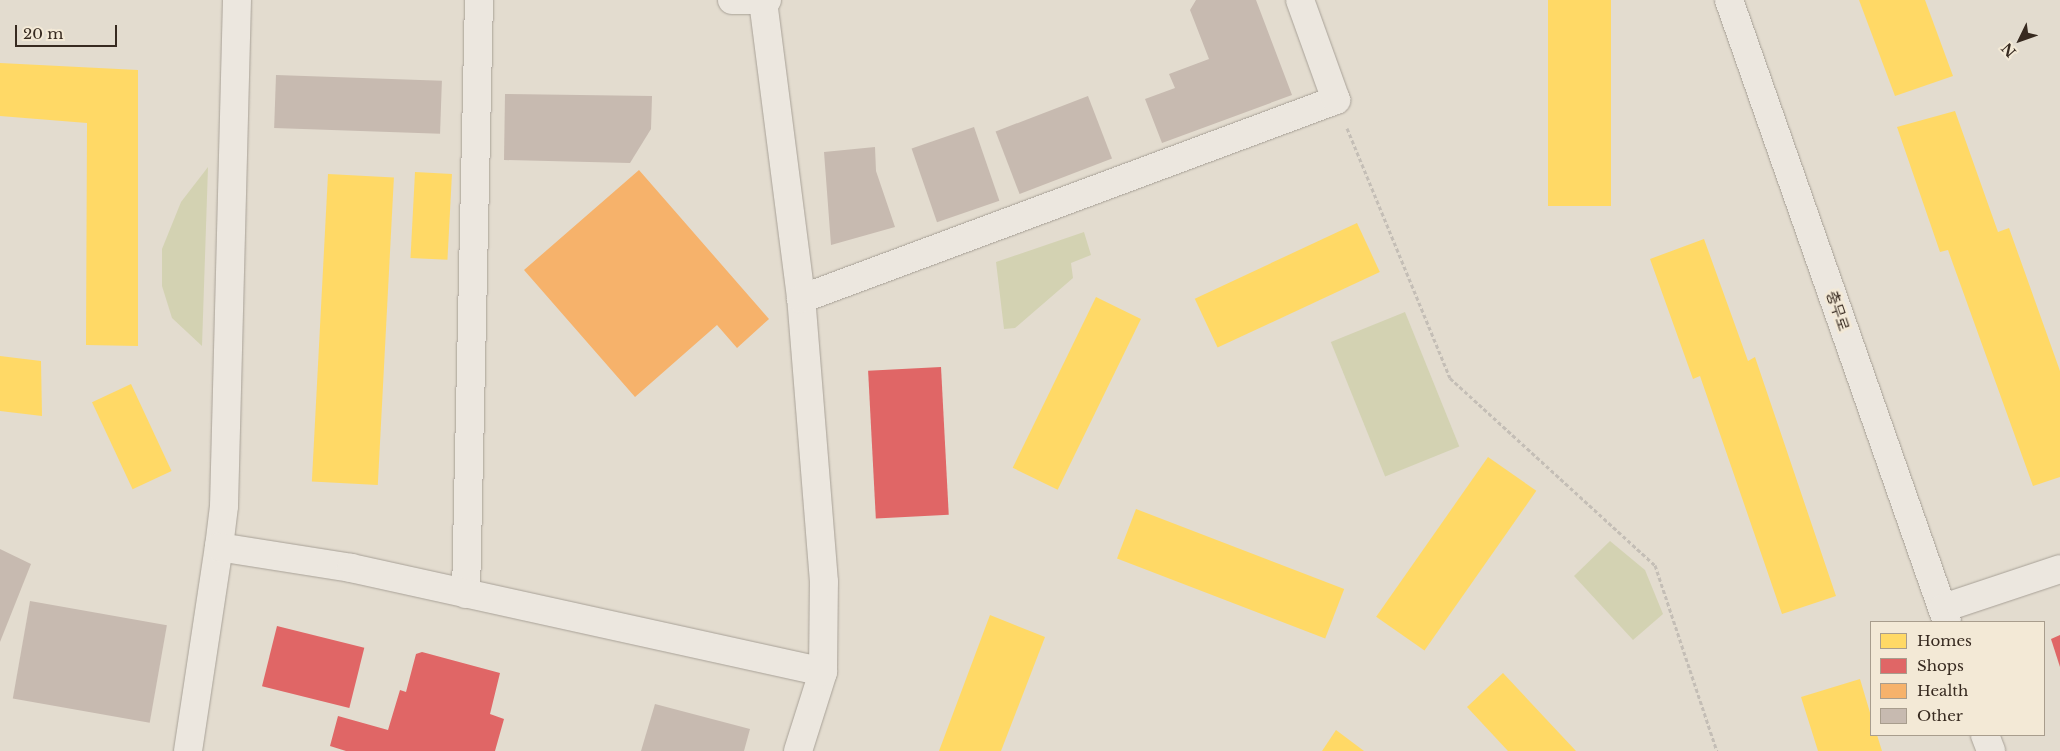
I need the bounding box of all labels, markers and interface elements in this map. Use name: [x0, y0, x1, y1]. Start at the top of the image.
scale bar: [18, 15, 120, 47]
north arrow: [1995, 15, 2045, 65]
text: 20 m: [23, 24, 63, 43]
text: N: [1998, 39, 2020, 61]
street label: 충무로: [1823, 288, 1853, 334]
legend: [1870, 621, 2045, 736]
text: Homes: [1917, 631, 1972, 650]
text: Shops: [1917, 656, 1964, 675]
text: Health: [1917, 681, 1968, 700]
text: Other: [1917, 706, 1963, 725]

